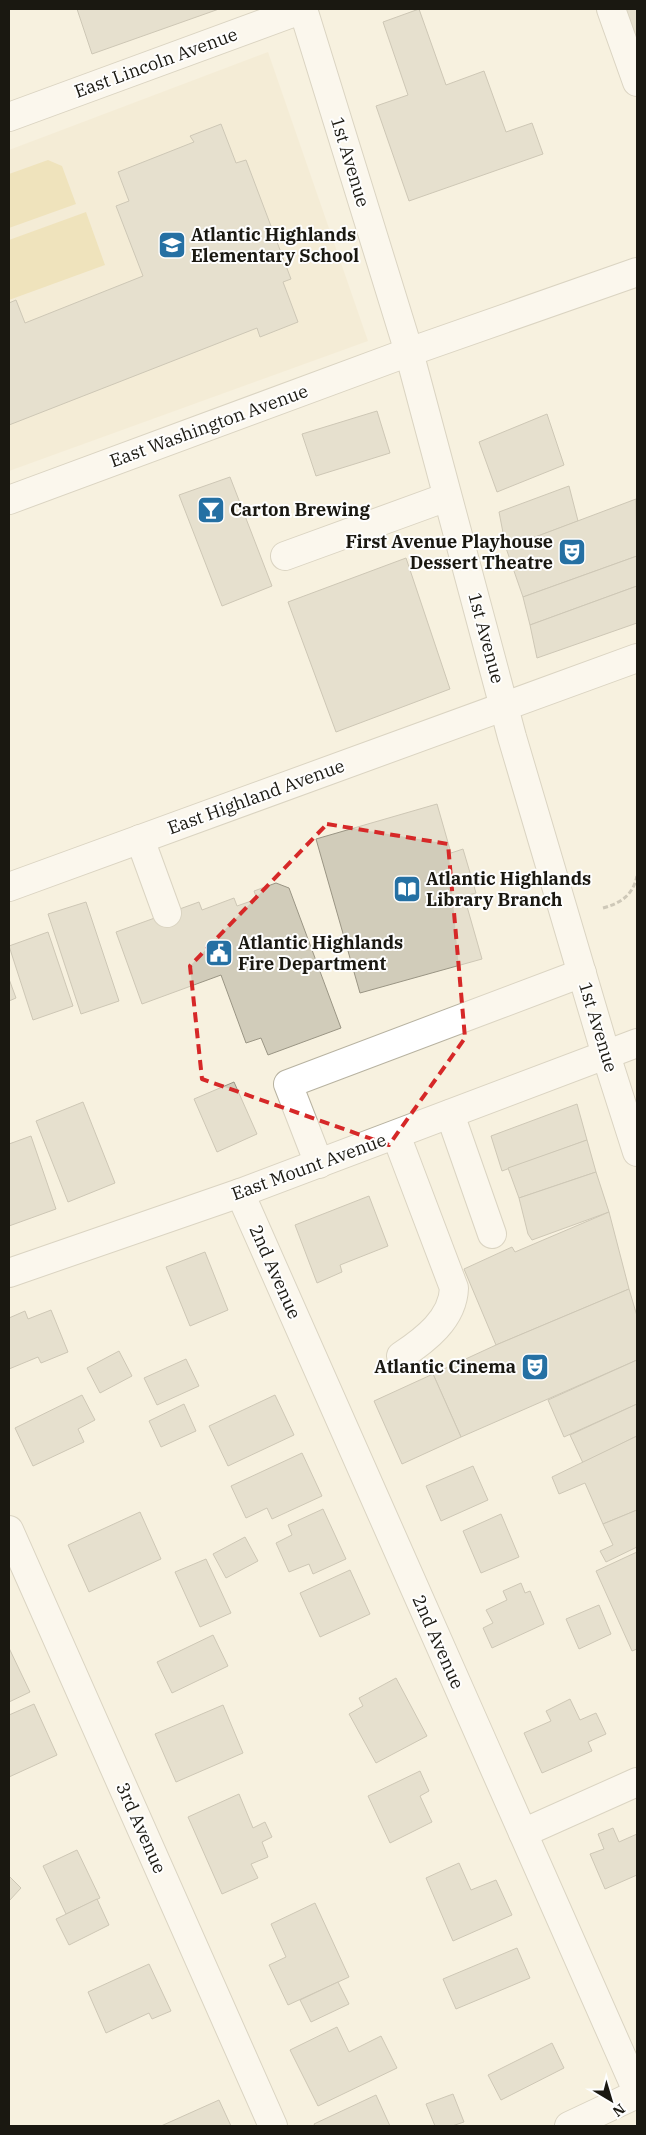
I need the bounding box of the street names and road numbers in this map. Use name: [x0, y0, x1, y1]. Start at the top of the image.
street label: East Lincoln Avenue: [71, 22, 241, 103]
street label: 1st Avenue: [326, 114, 375, 210]
street label: East Washington Avenue: [107, 379, 311, 472]
street label: 1st Avenue: [463, 590, 510, 686]
street label: East Highland Avenue: [164, 754, 347, 839]
street label: 1st Avenue: [574, 979, 623, 1075]
street label: East Mount Avenue: [228, 1128, 389, 1205]
street label: 2nd Avenue: [244, 1221, 306, 1322]
street label: 2nd Avenue: [407, 1591, 469, 1692]
street label: 3rd Avenue: [111, 1779, 172, 1877]

